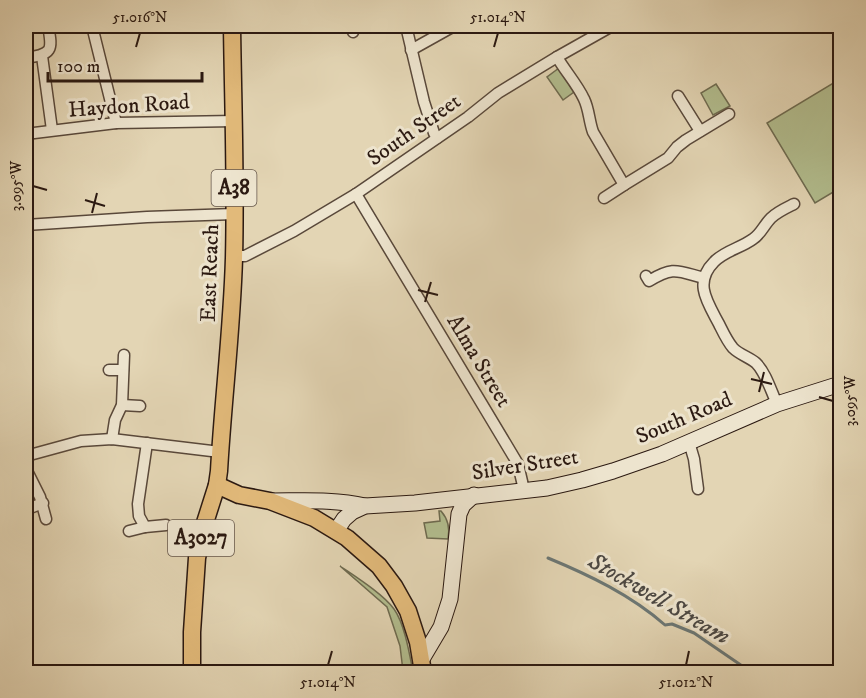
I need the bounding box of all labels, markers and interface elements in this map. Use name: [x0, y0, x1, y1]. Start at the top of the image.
text: 51.016°N: [113, 8, 167, 27]
text: 51.014°N: [470, 8, 526, 27]
scale bar: [48, 45, 202, 83]
text: 100 m: [57, 56, 100, 78]
street label: Haydon Road: [67, 88, 191, 124]
street label: South Street: [362, 88, 466, 172]
text: 3.095°W: [7, 160, 26, 211]
road number: A38: [212, 170, 256, 206]
street label: East Reach: [195, 223, 225, 322]
street label: Alma Street: [441, 310, 517, 412]
text: 3.095°W: [841, 375, 860, 426]
street label: South Road: [632, 386, 736, 450]
street label: Silver Street: [470, 443, 580, 487]
road number: A3027: [168, 520, 234, 556]
water label: Stockwell Stream: [582, 546, 735, 652]
text: 51.014°N: [300, 673, 356, 692]
text: 51.012°N: [659, 673, 713, 692]

